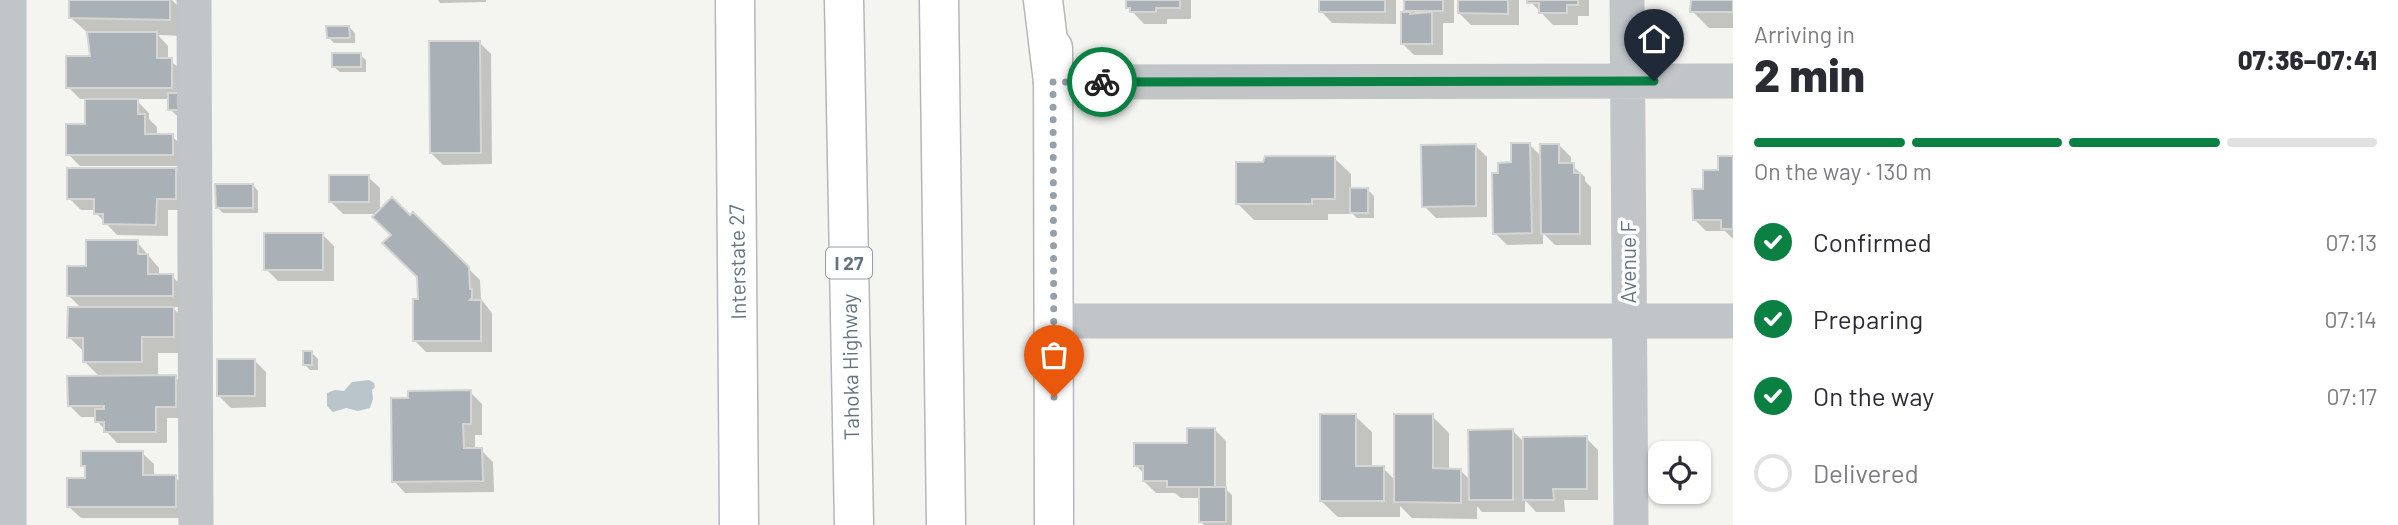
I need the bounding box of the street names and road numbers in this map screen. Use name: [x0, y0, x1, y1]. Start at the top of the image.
street label: Interstate 27: [723, 204, 750, 320]
street label: Avenue F: [1615, 220, 1640, 303]
road number: I 27: [826, 247, 872, 278]
street label: Tahoka Highway: [836, 293, 863, 441]

